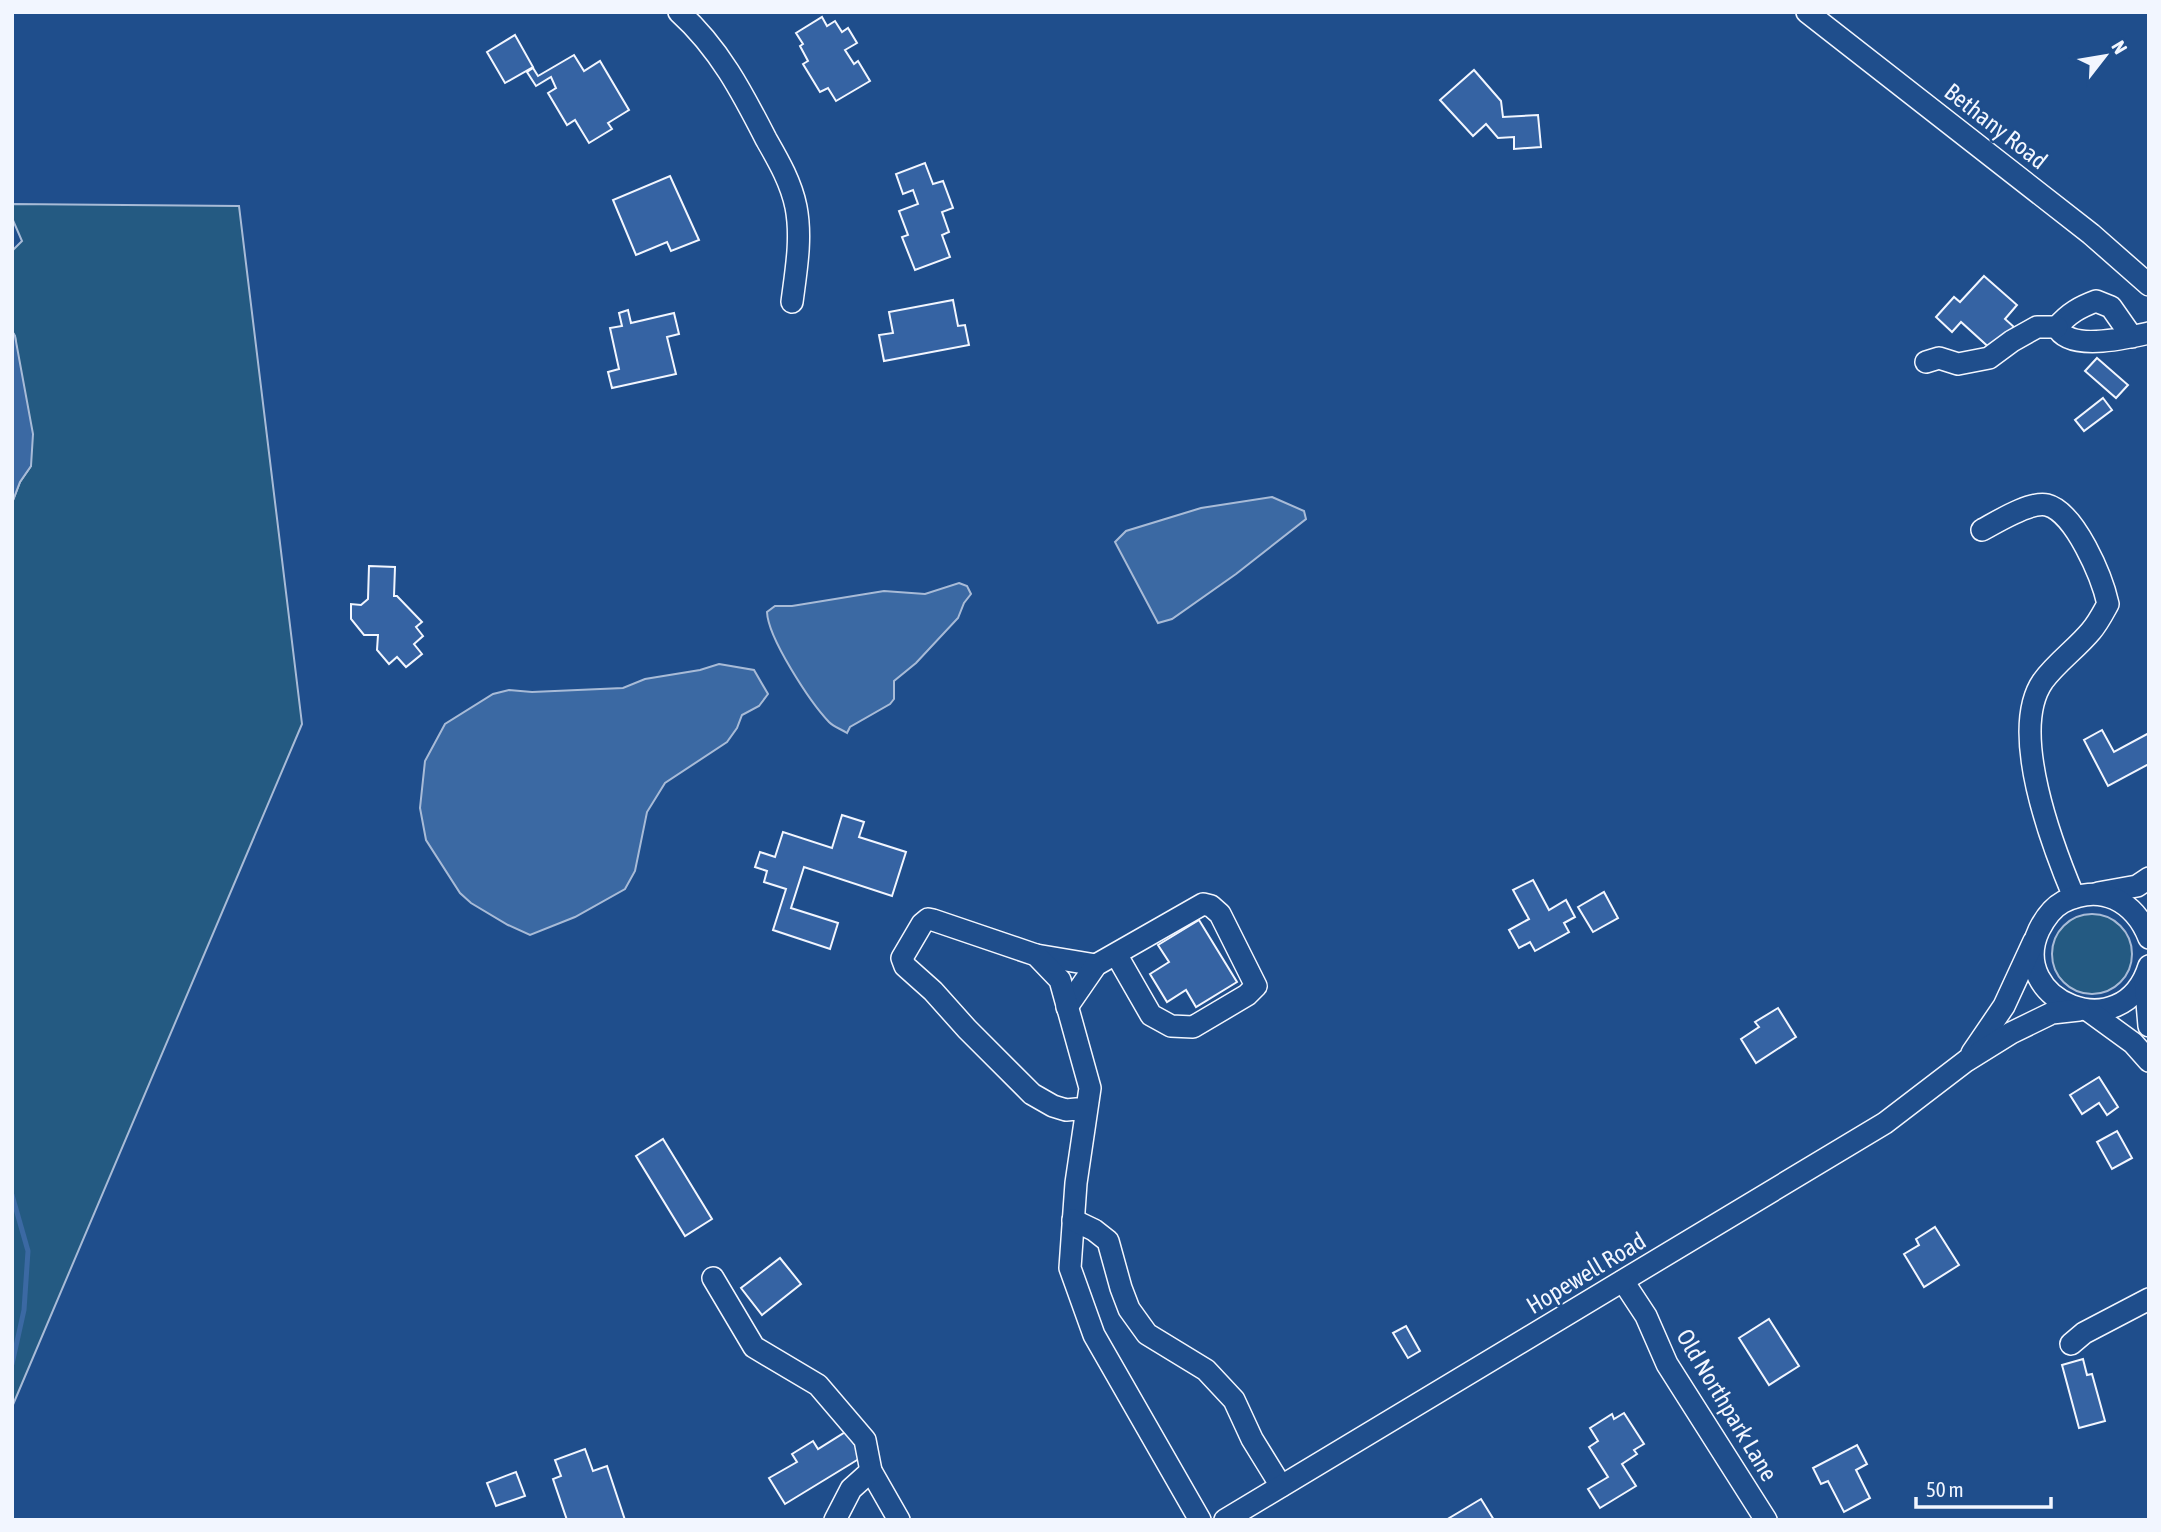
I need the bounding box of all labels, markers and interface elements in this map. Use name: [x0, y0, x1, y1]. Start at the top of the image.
north arrow: [2070, 21, 2140, 91]
text: N: [2107, 37, 2132, 58]
street label: Bethany Road: [1939, 78, 2053, 174]
street label: Hopewell Road: [1522, 1227, 1650, 1319]
street label: Old Northpark Lane: [1671, 1324, 1783, 1486]
scale bar: [1916, 1466, 2051, 1510]
text: 50 m: [1926, 1477, 1964, 1501]

